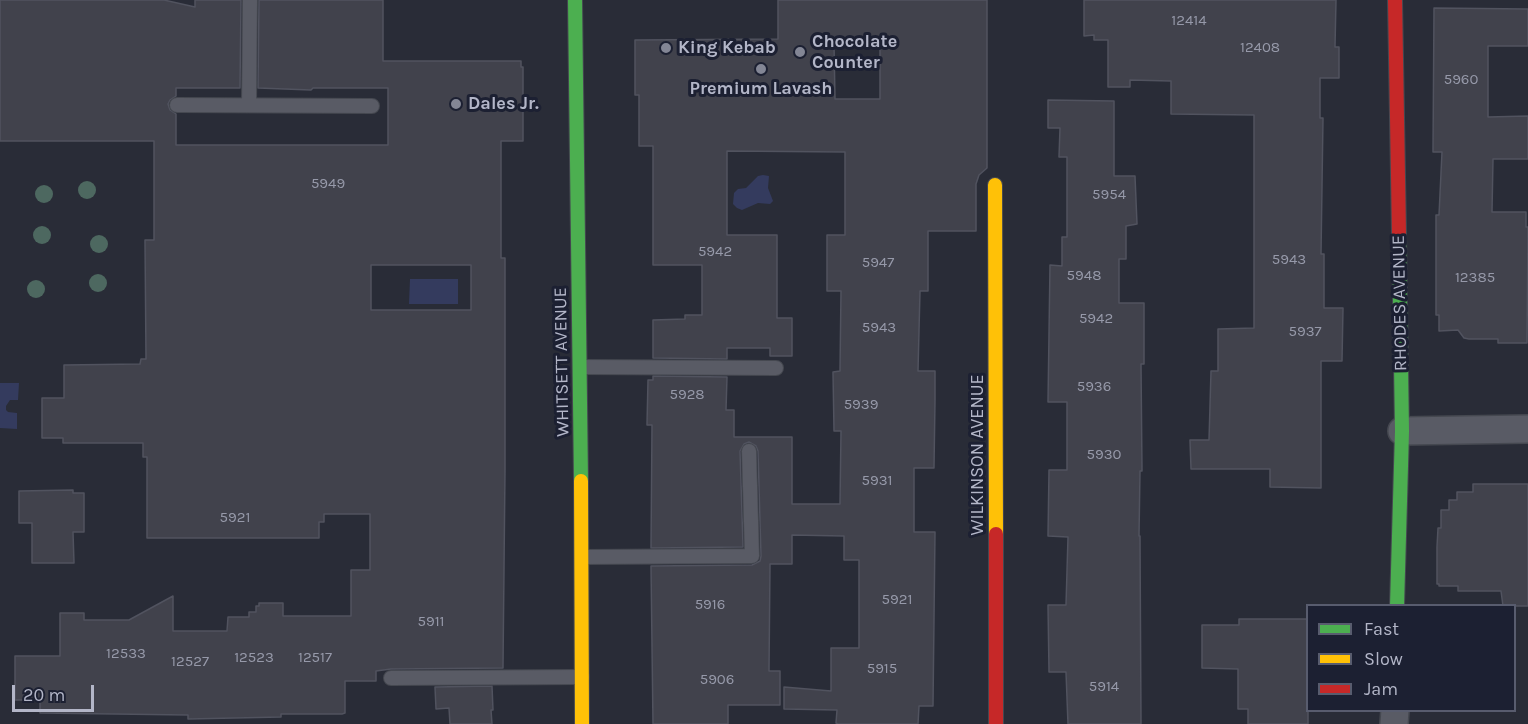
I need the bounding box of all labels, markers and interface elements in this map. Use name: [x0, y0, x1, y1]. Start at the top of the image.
house number: 12414: [1171, 12, 1207, 30]
place label: Chocolate Counter: [812, 31, 897, 74]
place label: King Kebab: [678, 37, 776, 59]
house number: 12408: [1240, 39, 1280, 57]
marker: King Kebab: [659, 41, 673, 55]
marker: Chocolate Counter: [793, 45, 807, 59]
marker: Premium Lavash: [754, 62, 768, 76]
house number: 5960: [1444, 71, 1478, 89]
place label: Premium Lavash: [690, 78, 832, 100]
place label: Dales Jr.: [468, 93, 539, 115]
marker: Dales Jr.: [449, 97, 463, 111]
house number: 5949: [311, 175, 345, 193]
house number: 5954: [1092, 186, 1126, 204]
street label: RHODES AVENUE: [1388, 235, 1412, 371]
house number: 5942: [698, 243, 732, 261]
house number: 5943: [1272, 251, 1306, 269]
house number: 5947: [862, 254, 894, 272]
house number: 5948: [1067, 267, 1101, 285]
house number: 12385: [1455, 269, 1495, 287]
street label: WHITSETT AVENUE: [550, 287, 574, 437]
house number: 5942: [1079, 310, 1113, 328]
house number: 5943: [862, 319, 896, 337]
house number: 5937: [1288, 323, 1322, 341]
street label: WILKINSON AVENUE: [967, 374, 989, 536]
house number: 5936: [1077, 378, 1111, 396]
house number: 5928: [669, 386, 705, 404]
house number: 5939: [844, 396, 878, 414]
house number: 5930: [1087, 446, 1121, 464]
house number: 5931: [862, 472, 892, 490]
house number: 5921: [220, 509, 250, 527]
house number: 5921: [882, 591, 912, 609]
house number: 5916: [695, 596, 725, 614]
legend: [1306, 604, 1516, 712]
house number: 5911: [417, 613, 445, 631]
text: Fast: [1364, 618, 1399, 640]
house number: 12533: [106, 645, 146, 663]
text: Slow: [1364, 648, 1403, 670]
house number: 12523: [234, 649, 274, 667]
house number: 12517: [298, 649, 332, 667]
house number: 12527: [171, 653, 209, 671]
house number: 5915: [867, 660, 897, 678]
house number: 5906: [700, 671, 734, 689]
scale bar: [15, 673, 98, 711]
house number: 5914: [1089, 678, 1119, 696]
text: Jam: [1364, 678, 1398, 700]
text: 20 m: [23, 684, 65, 706]

